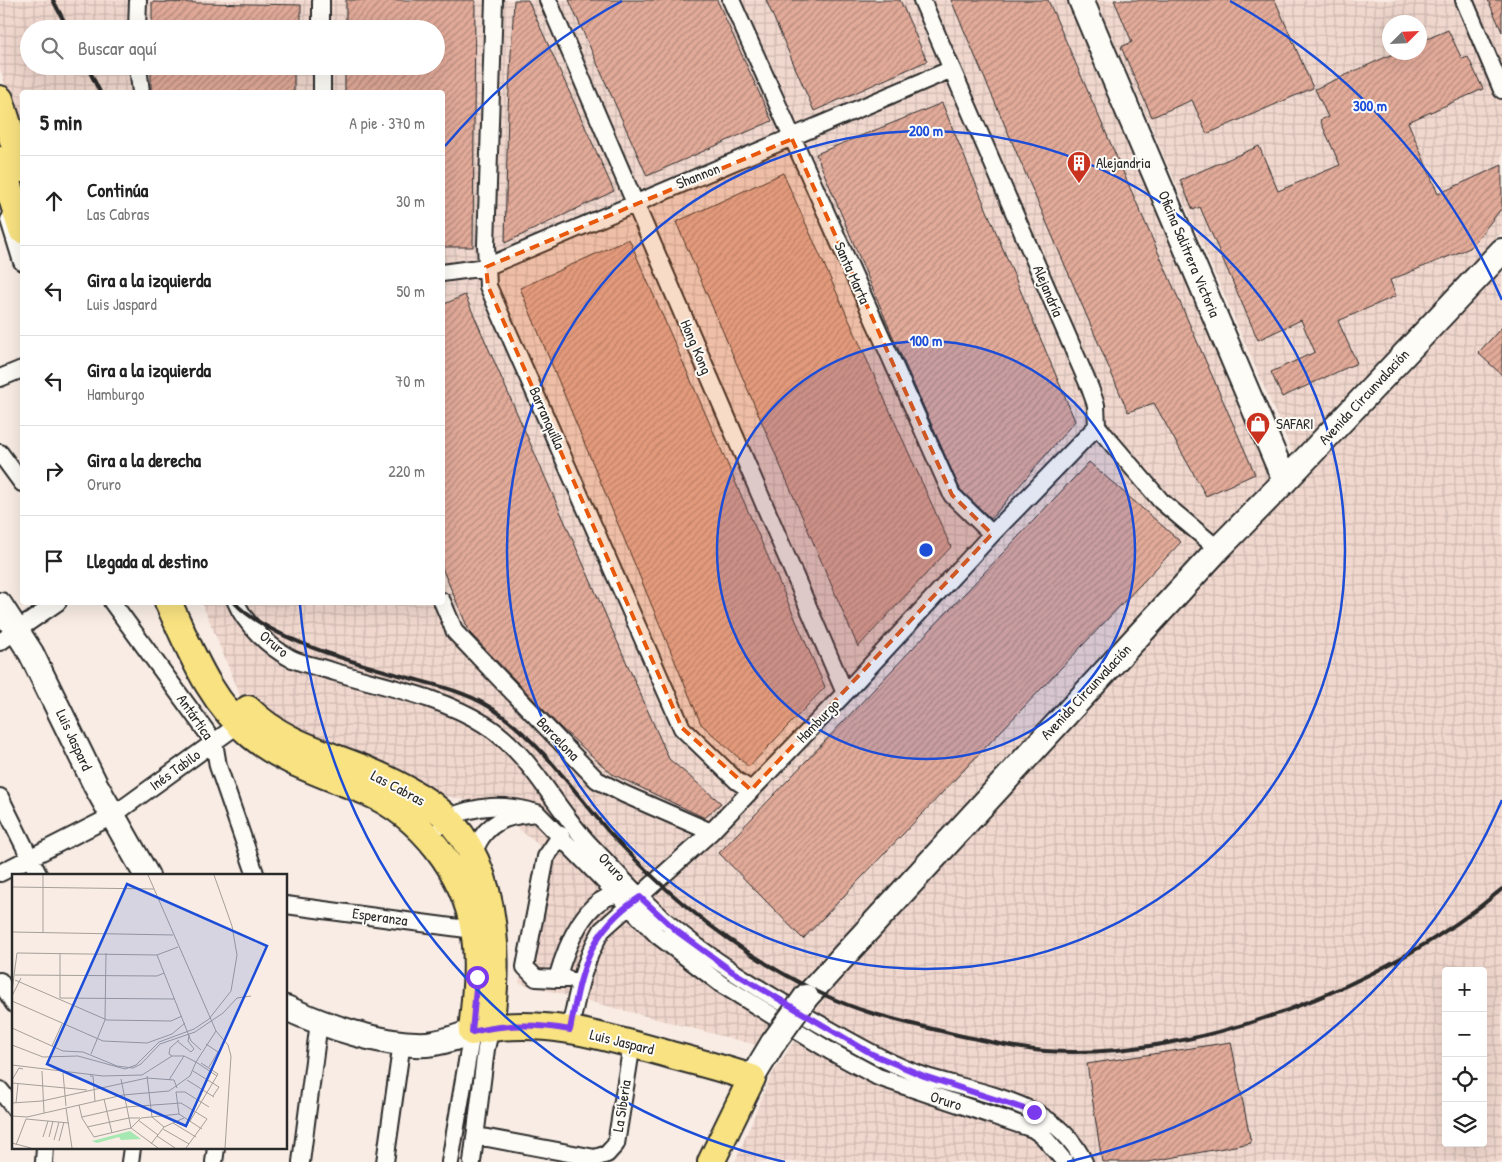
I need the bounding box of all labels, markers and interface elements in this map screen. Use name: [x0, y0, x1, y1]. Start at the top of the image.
north arrow: [1382, 15, 1427, 60]
search box: [20, 20, 445, 75]
icon: search: [38, 34, 66, 62]
text: Buscar aquí: [78, 35, 157, 61]
text: 300 m: [1353, 95, 1387, 116]
text: 5 min: [40, 108, 82, 137]
text: A pie · 370 m: [349, 112, 425, 134]
text: 200 m: [909, 120, 943, 141]
building icon: Alejandria: [1066, 150, 1092, 184]
place label: Alejandria: [1096, 152, 1150, 173]
street label: Shannon: [673, 157, 723, 194]
text: Continúa: [87, 177, 148, 203]
icon: ahead: [40, 187, 68, 215]
street label: Oficina Salitrera Victoria: [1153, 187, 1226, 320]
text: 30 m: [396, 190, 425, 212]
text: Las Cabras: [87, 203, 149, 225]
street label: Santa Marta: [830, 239, 875, 307]
street label: Alejandría: [1028, 262, 1069, 320]
text: Gira a la izquierda: [87, 267, 211, 293]
icon: left: [40, 277, 68, 305]
text: 50 m: [397, 280, 425, 302]
text: Luis Jaspard: [87, 293, 157, 315]
street label: Hong Kong: [676, 316, 717, 378]
text: 100 m: [910, 330, 942, 351]
street label: Avenida Circunvalación: [1314, 344, 1414, 449]
text: Gira a la izquierda: [87, 357, 211, 383]
icon: left: [40, 367, 68, 395]
text: 70 m: [395, 370, 425, 392]
text: Hamburgo: [87, 383, 144, 405]
street label: Barranquilla: [524, 383, 571, 452]
shop icon: SAFARI: [1245, 411, 1271, 445]
place label: SAFARI: [1276, 413, 1314, 434]
text: Gira a la derecha: [87, 447, 201, 473]
icon: right: [40, 457, 68, 485]
text: 220 m: [388, 460, 425, 482]
text: Oruro: [87, 473, 121, 495]
centre of rings: [917, 541, 935, 559]
icon: arrive: [40, 547, 68, 575]
text: Llegada al destino: [87, 548, 208, 574]
street label: Oruro: [255, 625, 293, 662]
street label: Avenida Circunvalación: [1036, 639, 1136, 744]
street label: Antártica: [172, 690, 219, 744]
street label: Hamburgo: [791, 694, 844, 747]
street label: Luis Jaspard: [51, 706, 98, 774]
street label: Barcelona: [532, 712, 585, 765]
street label: Inés Tabilo: [145, 744, 204, 795]
street label: Las Cabras: [368, 765, 429, 811]
street label: Oruro: [594, 848, 631, 885]
inset map: [12, 874, 288, 1150]
street label: Esperanza: [351, 902, 409, 931]
route start: [466, 966, 489, 989]
map controls: [1442, 967, 1487, 1147]
button: +: [1442, 967, 1487, 1012]
button: −: [1442, 1012, 1487, 1057]
street label: Luis Jaspard: [588, 1023, 656, 1060]
button: locate: [1442, 1057, 1487, 1102]
street label: La Siberia: [607, 1078, 636, 1133]
street label: Oruro: [928, 1086, 964, 1115]
route end: [1023, 1101, 1046, 1124]
button: layers: [1442, 1102, 1487, 1147]

